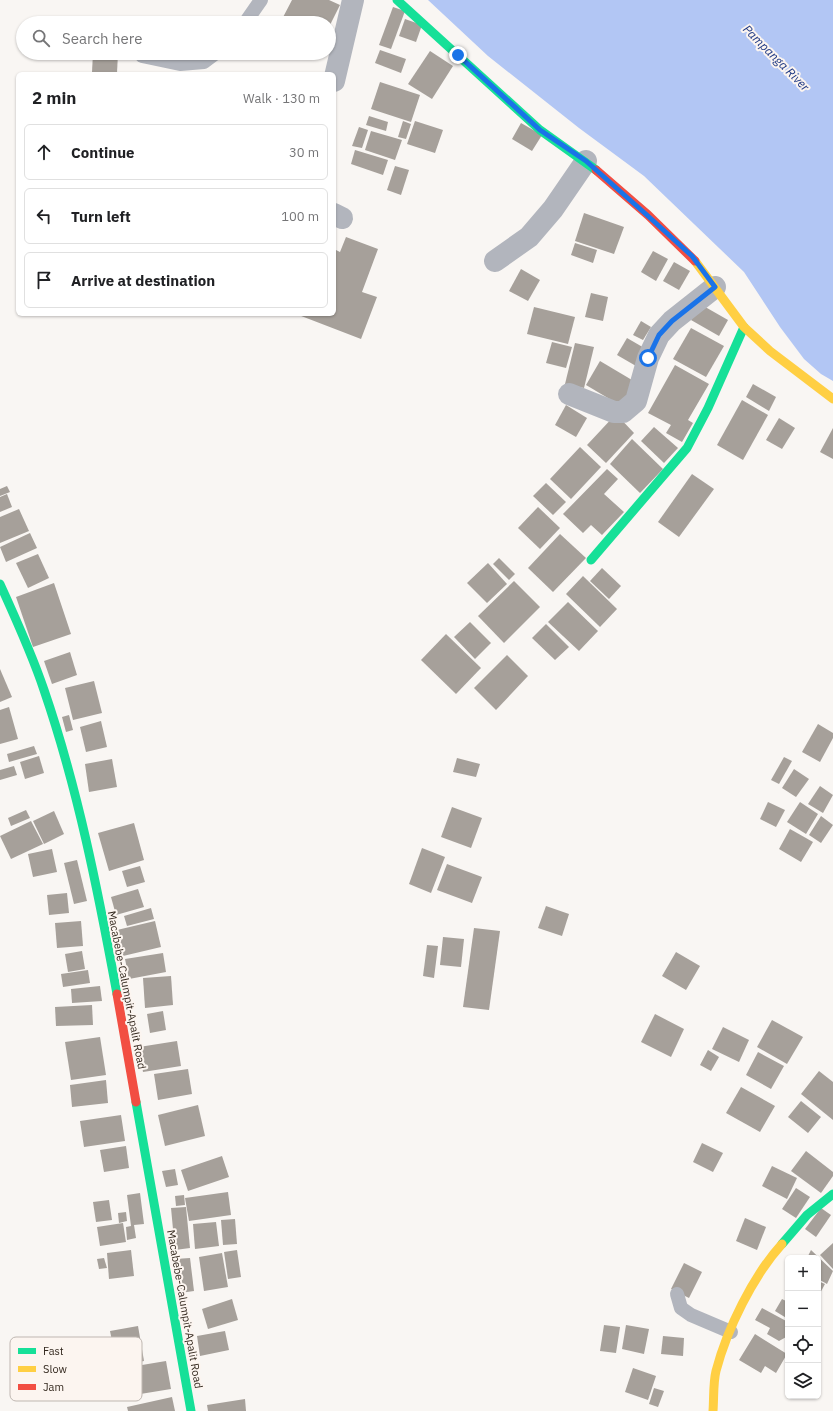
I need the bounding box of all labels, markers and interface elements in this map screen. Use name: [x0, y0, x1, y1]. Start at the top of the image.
search box: [16, 16, 336, 60]
water label: Pampanga River: [740, 21, 813, 94]
icon: search: [30, 27, 52, 49]
text: Search here: [62, 29, 142, 48]
route end: [449, 46, 467, 64]
text: 2 min: [32, 87, 76, 109]
text: Walk · 130 m: [243, 90, 320, 107]
icon: ahead: [33, 141, 55, 163]
text: Continue: [71, 143, 135, 162]
text: 30 m: [289, 144, 319, 161]
icon: left: [33, 205, 55, 227]
text: Turn left: [71, 207, 131, 226]
text: 100 m: [281, 208, 319, 225]
icon: arrive: [33, 269, 55, 291]
text: Arrive at destination: [71, 271, 215, 290]
route start: [639, 349, 657, 367]
street label: Macabebe-Calumpit-Apalit Road: [105, 910, 149, 1070]
street label: Macabebe-Calumpit-Apalit Road: [164, 1229, 206, 1389]
map controls: [785, 1255, 821, 1399]
button: +: [785, 1255, 821, 1291]
button: −: [785, 1291, 821, 1327]
button: locate: [785, 1327, 821, 1363]
legend: [10, 1337, 142, 1401]
text: Fast: [43, 1344, 64, 1358]
text: Slow: [43, 1362, 67, 1376]
button: layers: [785, 1363, 821, 1399]
text: Jam: [43, 1380, 64, 1394]

